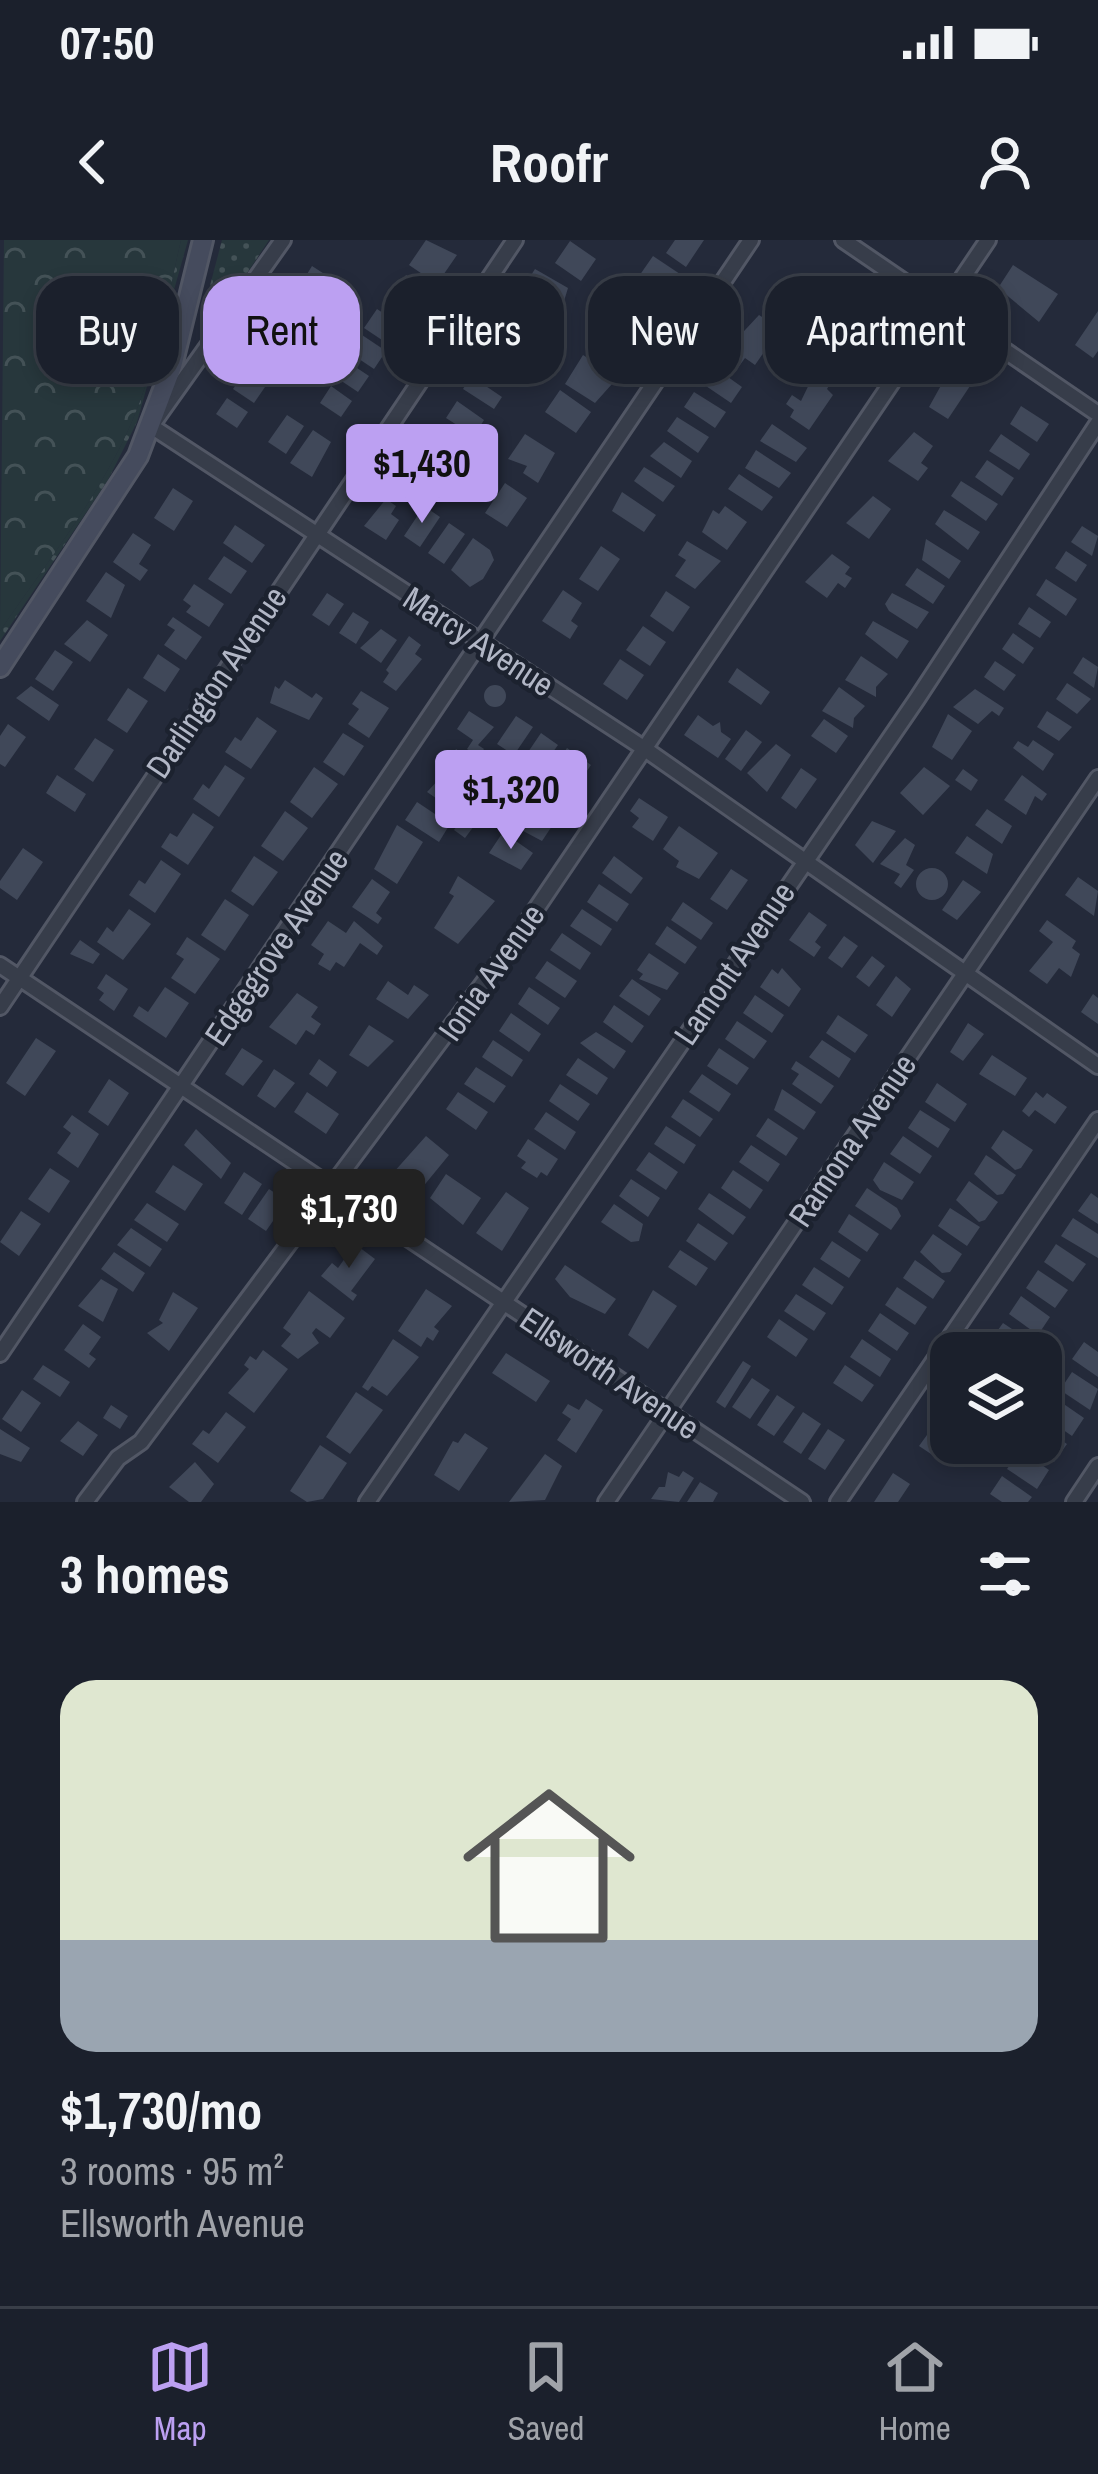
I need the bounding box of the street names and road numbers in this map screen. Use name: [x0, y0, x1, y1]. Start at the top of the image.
street label: Marcy Avenue: [395, 576, 563, 706]
street label: Darlington Avenue: [136, 578, 296, 786]
street label: Edgegrove Avenue: [194, 840, 358, 1054]
street label: Lamont Avenue: [663, 873, 805, 1053]
street label: Ionia Avenue: [428, 895, 554, 1049]
street label: Ramona Avenue: [778, 1045, 926, 1235]
street label: Ellsworth Avenue: [512, 1297, 708, 1449]

